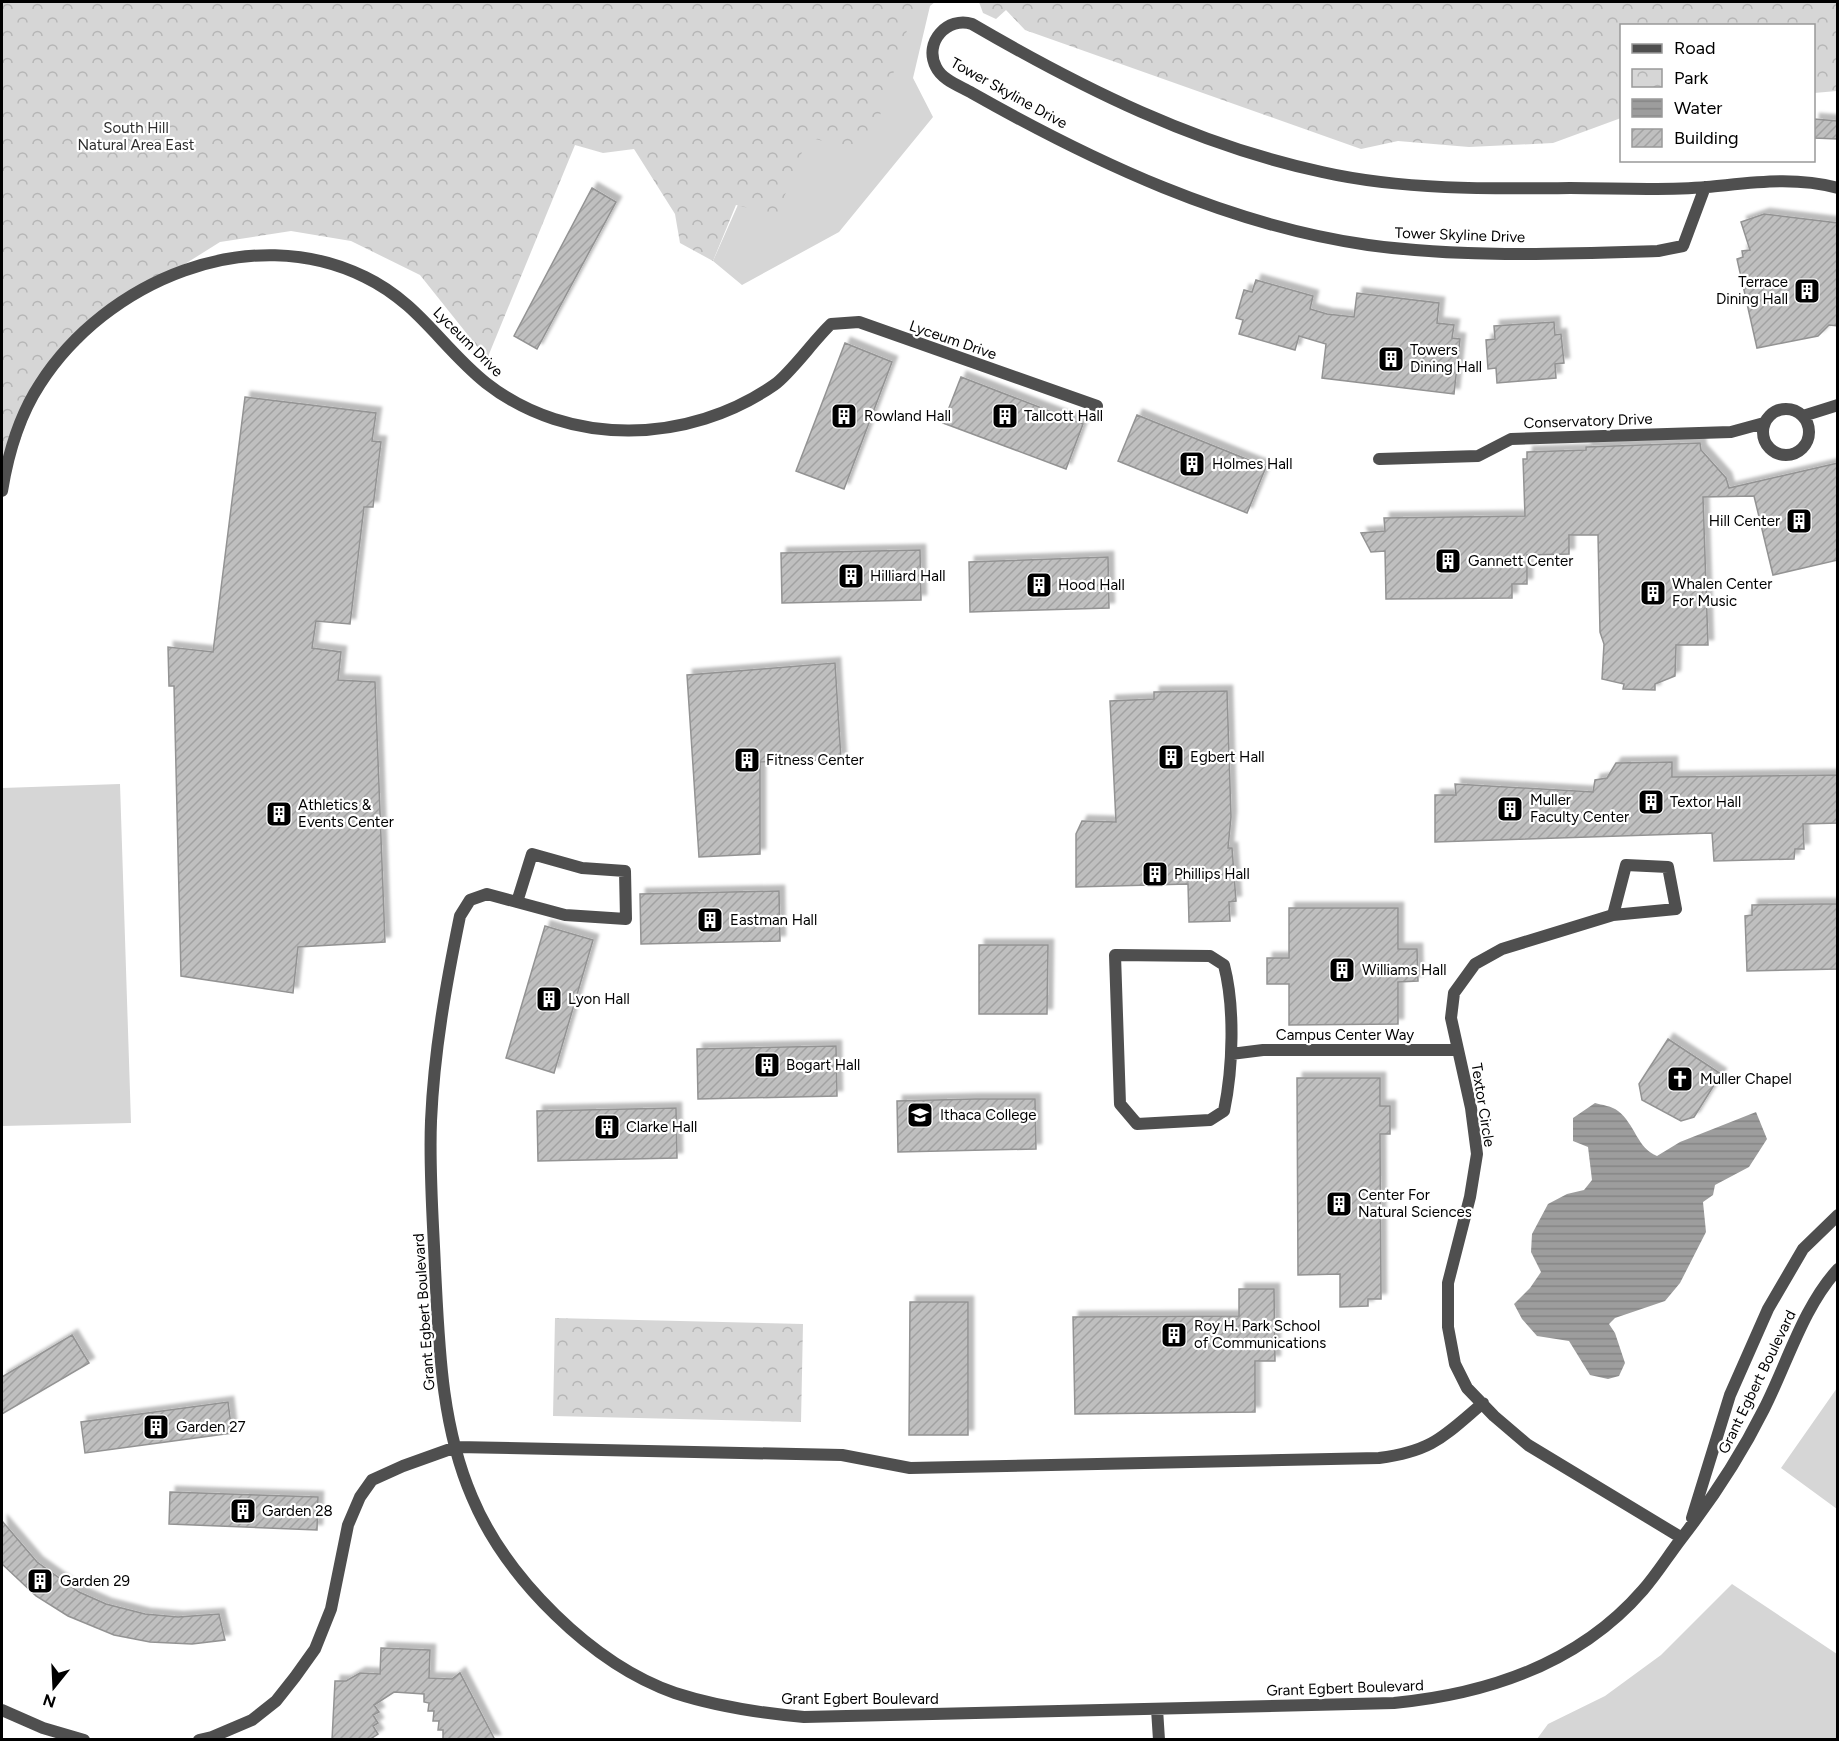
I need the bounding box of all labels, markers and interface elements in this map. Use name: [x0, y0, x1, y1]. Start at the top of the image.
legend: [1620, 24, 1815, 162]
text: Road: [1674, 37, 1715, 59]
street label: Tower Skyline Drive: [948, 53, 1070, 133]
text: Park: [1674, 67, 1709, 89]
text: Water: [1674, 97, 1722, 119]
park label: South Hill Natural Area East: [78, 119, 195, 154]
text: Building: [1674, 127, 1739, 149]
street label: Tower Skyline Drive: [1394, 224, 1526, 246]
place label: Terrace Dining Hall: [1716, 273, 1788, 308]
building icon: Terrace Dining Hall: [1792, 276, 1822, 306]
street label: Lyceum Drive: [429, 303, 507, 381]
street label: Lyceum Drive: [907, 317, 999, 363]
place label: Towers Dining Hall: [1410, 341, 1482, 376]
building icon: Towers Dining Hall: [1376, 344, 1406, 374]
building icon: Rowland Hall: [829, 401, 859, 431]
building icon: Tallcott Hall: [990, 401, 1020, 431]
place label: Rowland Hall: [864, 407, 951, 425]
place label: Tallcott Hall: [1024, 407, 1103, 425]
street label: Conservatory Drive: [1523, 410, 1653, 432]
building icon: Holmes Hall: [1177, 449, 1207, 479]
place label: Holmes Hall: [1212, 455, 1292, 473]
building icon: Hill Center: [1784, 506, 1814, 536]
place label: Hill Center: [1709, 512, 1780, 530]
building icon: Gannett Center: [1433, 546, 1463, 576]
place label: Gannett Center: [1468, 552, 1573, 570]
building icon: Hilliard Hall: [836, 561, 866, 591]
place label: Hilliard Hall: [870, 567, 946, 585]
building icon: Hood Hall: [1024, 570, 1054, 600]
place label: Whalen Center For Music: [1672, 575, 1772, 610]
place label: Hood Hall: [1058, 576, 1125, 594]
building icon: Whalen Center For Music: [1638, 578, 1668, 608]
building icon: Egbert Hall: [1156, 742, 1186, 772]
building icon: Fitness Center: [732, 745, 762, 775]
place label: Egbert Hall: [1190, 748, 1265, 766]
place label: Fitness Center: [766, 751, 864, 769]
building icon: Textor Hall: [1636, 787, 1666, 817]
place label: Muller Faculty Center: [1530, 791, 1629, 826]
place label: Textor Hall: [1670, 793, 1741, 811]
building icon: Muller Faculty Center: [1495, 794, 1525, 824]
place label: Athletics & Events Center: [298, 796, 394, 831]
building icon: Athletics & Events Center: [264, 799, 294, 829]
building icon: Phillips Hall: [1140, 859, 1170, 889]
place label: Phillips Hall: [1174, 865, 1250, 883]
building icon: Eastman Hall: [695, 905, 725, 935]
place label: Eastman Hall: [730, 911, 817, 929]
building icon: Williams Hall: [1327, 955, 1357, 985]
place label: Williams Hall: [1362, 961, 1447, 979]
building icon: Lyon Hall: [534, 984, 564, 1014]
place label: Lyon Hall: [568, 990, 630, 1008]
street label: Campus Center Way: [1276, 1026, 1414, 1044]
building icon: Bogart Hall: [752, 1050, 782, 1080]
place label: Bogart Hall: [786, 1056, 860, 1074]
street label: Textor Circle: [1467, 1062, 1499, 1148]
church icon: Muller Chapel: [1665, 1064, 1695, 1094]
place label: Muller Chapel: [1700, 1070, 1792, 1088]
school or university icon: Ithaca College: [905, 1100, 935, 1130]
place label: Ithaca College: [940, 1106, 1037, 1124]
building icon: Clarke Hall: [592, 1112, 622, 1142]
place label: Clarke Hall: [626, 1118, 697, 1136]
place label: Center For Natural Sciences: [1358, 1186, 1472, 1221]
building icon: Center For Natural Sciences: [1324, 1189, 1354, 1219]
street label: Grant Egbert Boulevard: [410, 1233, 438, 1391]
street label: Grant Egbert Boulevard: [1714, 1307, 1800, 1457]
place label: Roy H. Park School of Communications: [1194, 1317, 1326, 1352]
building icon: Roy H. Park School of Communications: [1159, 1320, 1189, 1350]
building icon: Garden 27: [141, 1412, 171, 1442]
place label: Garden 27: [176, 1418, 246, 1436]
building icon: Garden 28: [228, 1496, 258, 1526]
place label: Garden 28: [262, 1502, 333, 1520]
building icon: Garden 29: [25, 1566, 55, 1596]
place label: Garden 29: [60, 1572, 130, 1590]
north arrow: [24, 1657, 84, 1717]
street label: Grant Egbert Boulevard: [1266, 1676, 1424, 1700]
text: N: [41, 1690, 58, 1712]
street label: Grant Egbert Boulevard: [781, 1690, 939, 1708]

